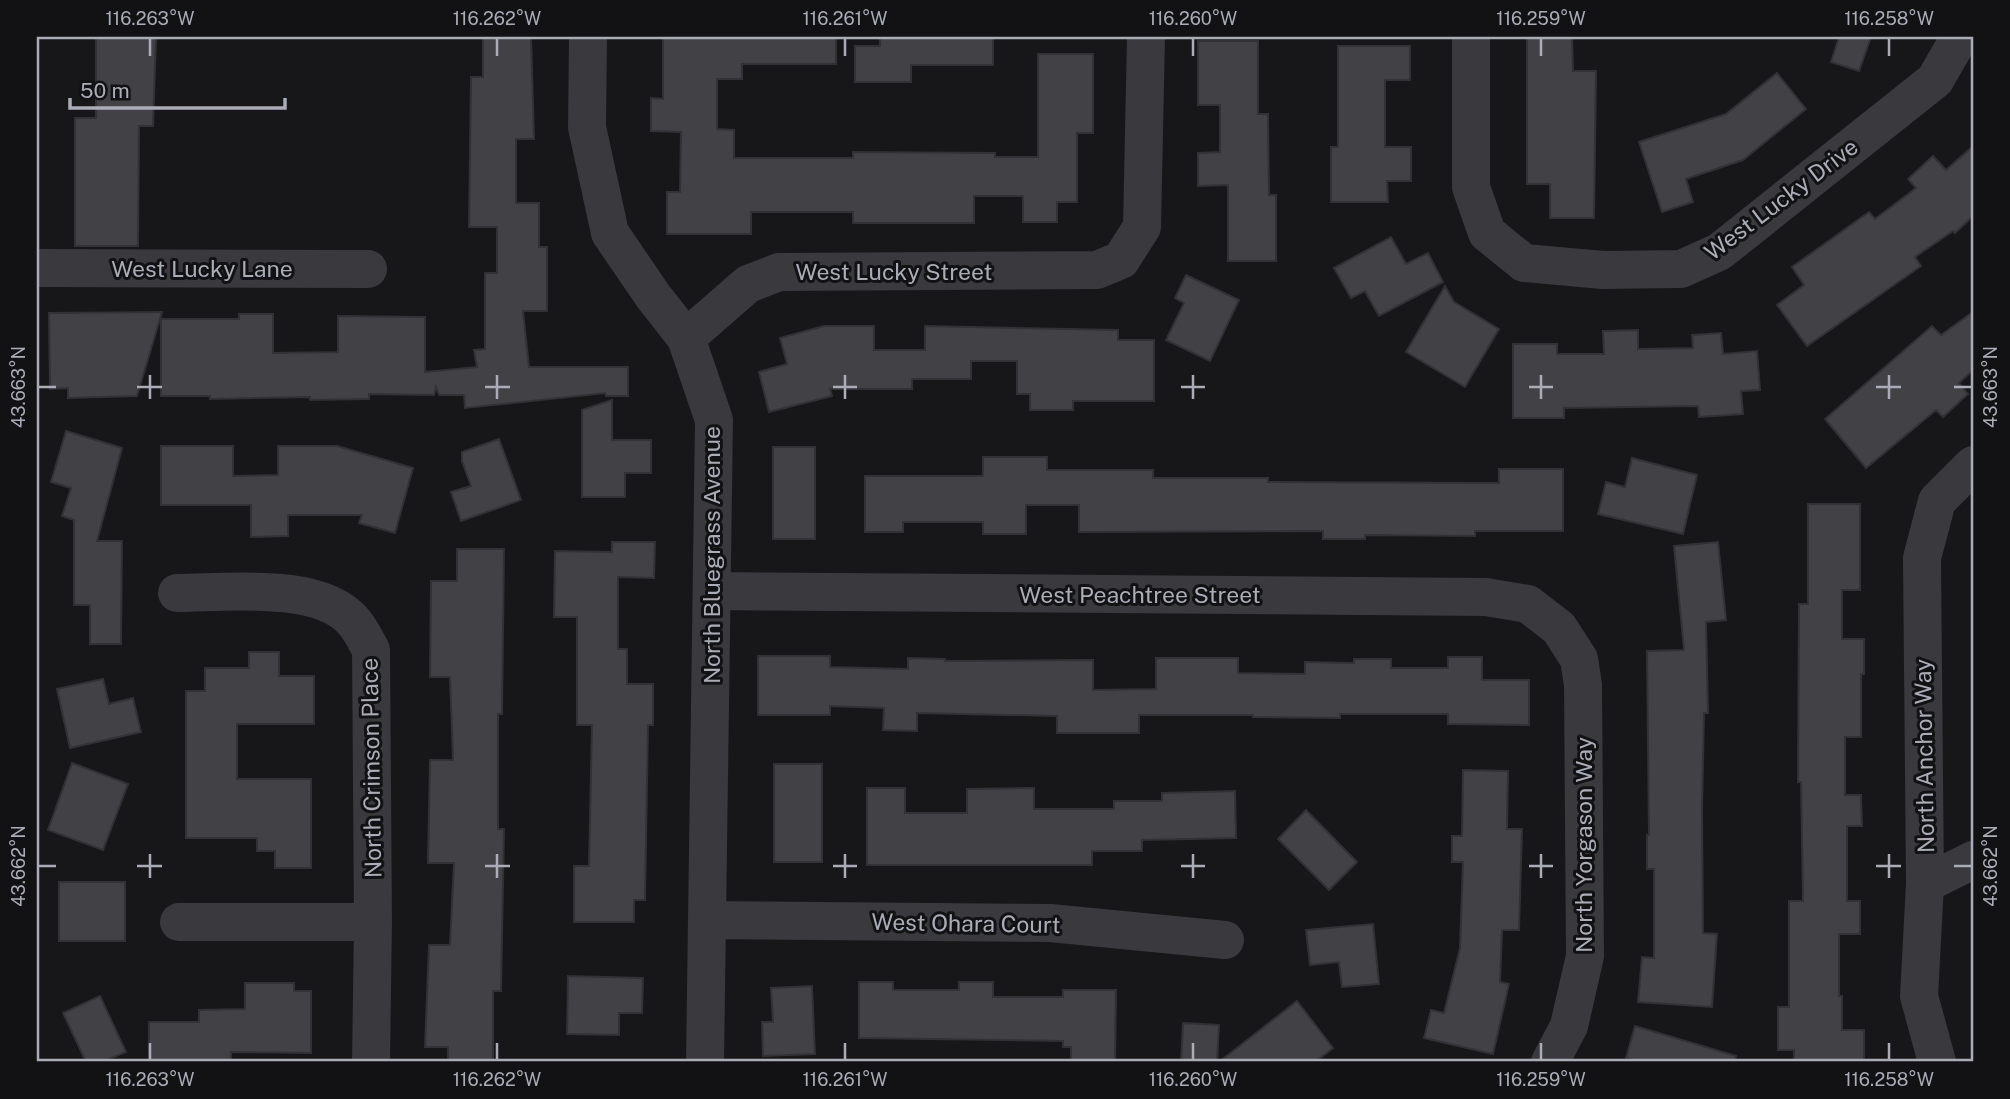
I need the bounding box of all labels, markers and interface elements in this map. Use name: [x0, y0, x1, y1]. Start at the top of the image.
text: 116.263°W: [106, 8, 194, 29]
text: 116.262°W: [453, 8, 541, 29]
text: 116.261°W: [802, 8, 888, 29]
text: 116.260°W: [1149, 8, 1237, 29]
text: 116.259°W: [1496, 8, 1586, 29]
text: 116.258°W: [1844, 8, 1934, 29]
scale bar: [70, 66, 285, 110]
text: 50 m: [80, 78, 130, 103]
street label: West Lucky Drive: [1699, 133, 1863, 265]
street label: West Lucky Lane: [111, 255, 293, 282]
street label: West Lucky Street: [796, 258, 993, 285]
text: 43.663°N: [8, 346, 29, 428]
text: 43.663°N: [1980, 346, 2001, 428]
street label: North Bluegrass Avenue: [698, 426, 725, 684]
street label: West Peachtree Street: [1019, 581, 1261, 608]
street label: North Crimson Place: [356, 658, 386, 878]
street label: North Anchor Way: [1909, 659, 1939, 853]
street label: North Yorgason Way: [1570, 737, 1597, 953]
text: 43.662°N: [8, 825, 29, 907]
text: 43.662°N: [1980, 825, 2001, 907]
street label: West Ohara Court: [871, 908, 1061, 938]
text: 116.263°W: [106, 1069, 194, 1090]
text: 116.262°W: [453, 1069, 541, 1090]
text: 116.261°W: [802, 1069, 888, 1090]
text: 116.260°W: [1149, 1069, 1237, 1090]
text: 116.259°W: [1496, 1069, 1586, 1090]
text: 116.258°W: [1844, 1069, 1934, 1090]

